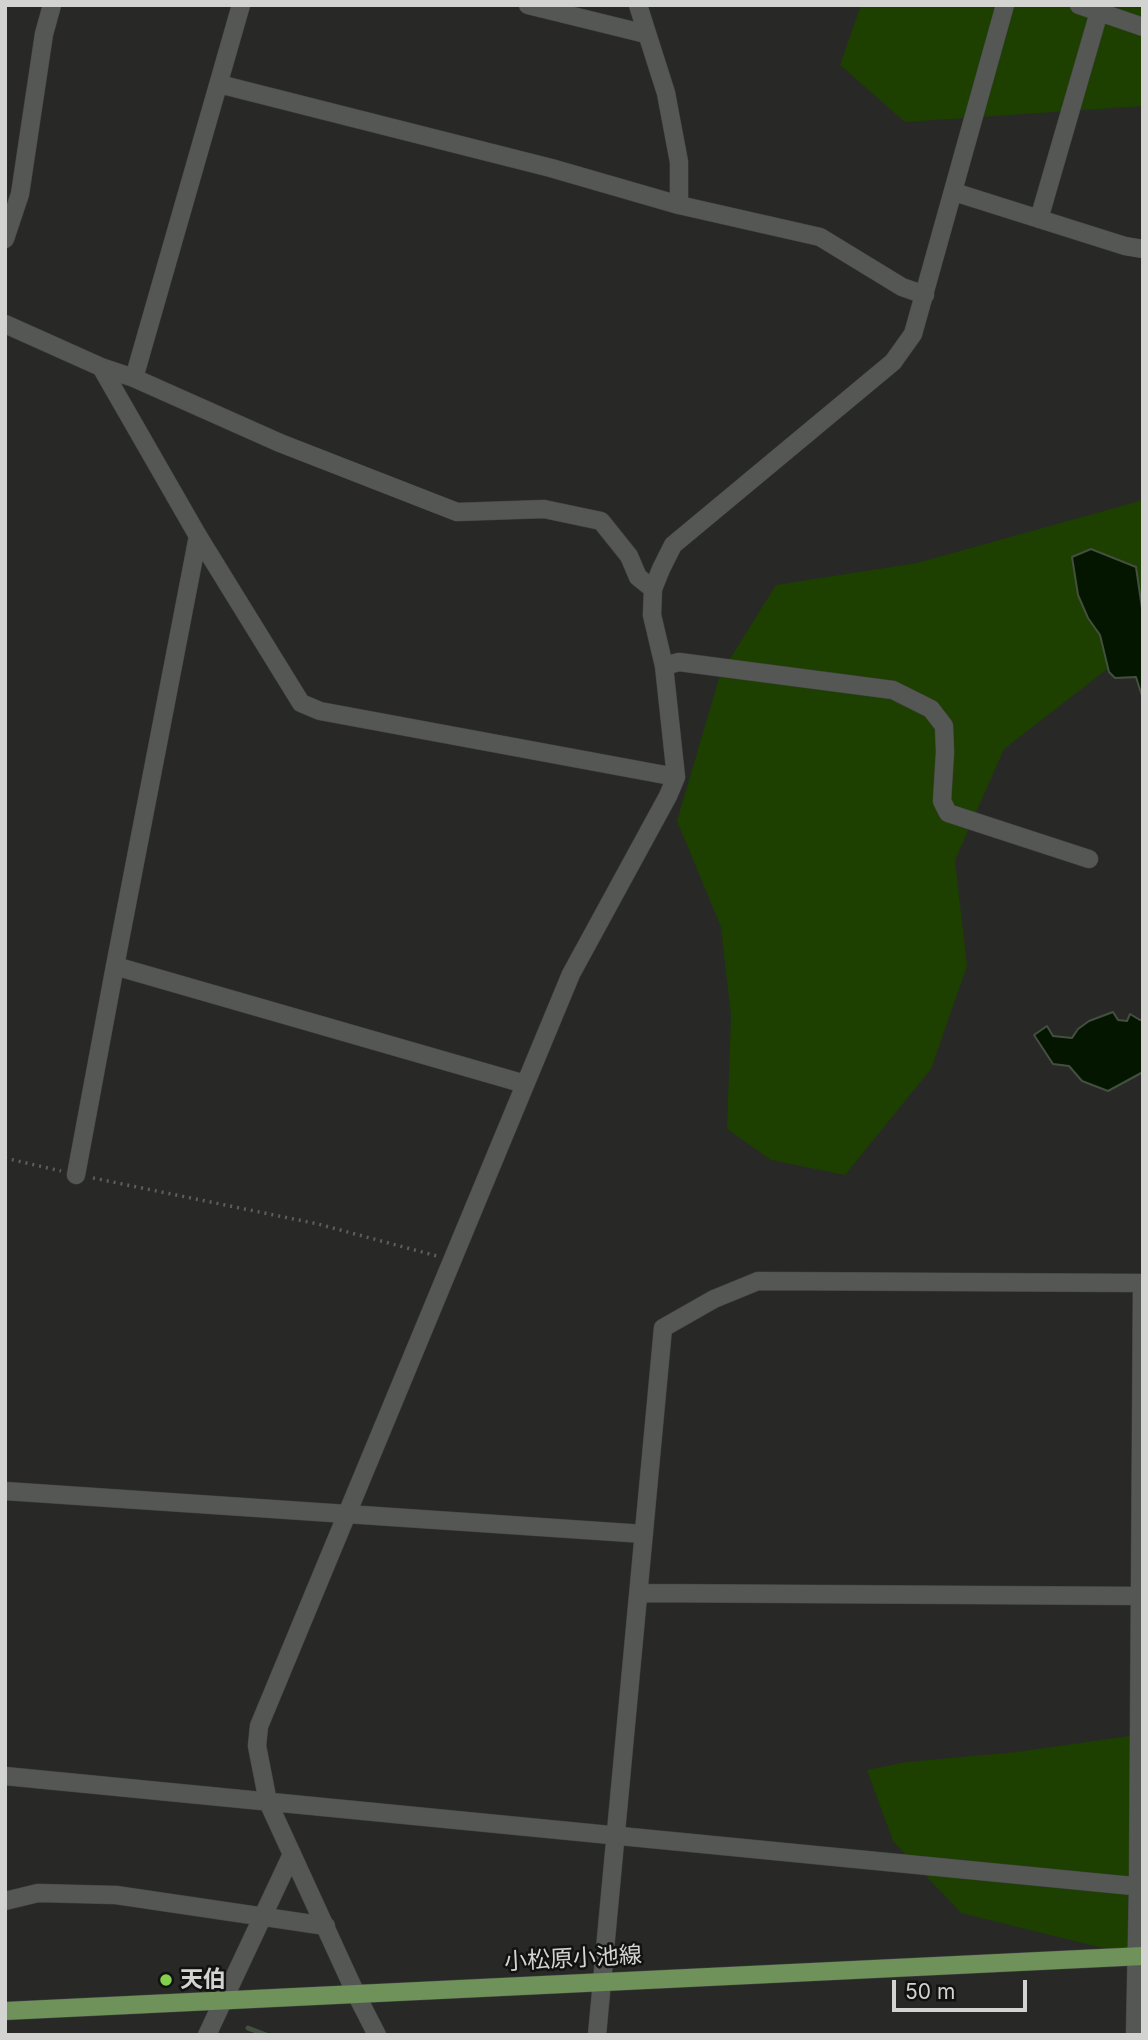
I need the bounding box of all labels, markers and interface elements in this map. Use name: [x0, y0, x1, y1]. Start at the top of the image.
street label: 小松原小池線: [503, 1942, 643, 1976]
place label: 天伯: [180, 1966, 226, 1994]
scale bar: [896, 1966, 1031, 2010]
marker: 天伯: [158, 1972, 174, 1988]
text: 50 m: [905, 1979, 955, 2004]

